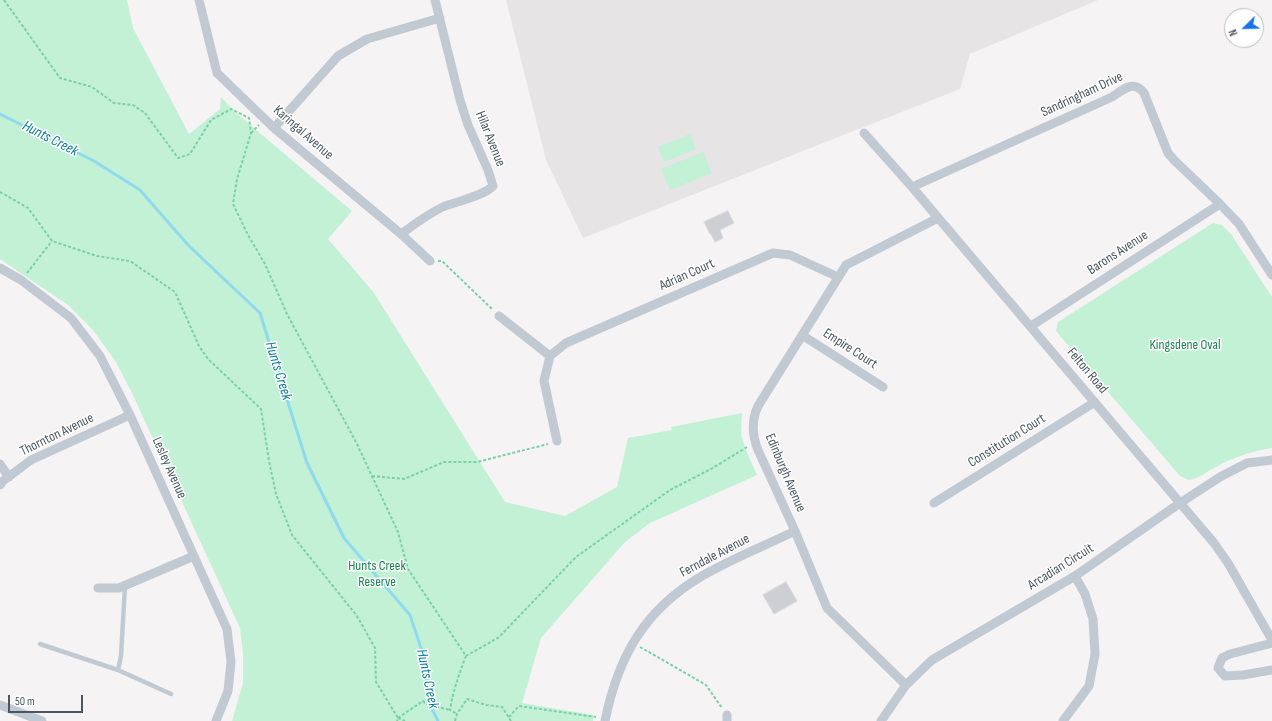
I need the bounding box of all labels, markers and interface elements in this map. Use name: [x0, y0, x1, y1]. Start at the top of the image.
north arrow: [1224, 8, 1264, 48]
text: N: [1226, 27, 1241, 38]
street label: Sandringham Drive: [1038, 69, 1126, 121]
street label: Karingal Avenue: [270, 102, 336, 164]
street label: Hilar Avenue: [471, 109, 509, 169]
water label: Hunts Creek: [19, 117, 81, 161]
street label: Barons Avenue: [1085, 227, 1151, 279]
street label: Adrian Court: [657, 255, 717, 295]
street label: Empire Court: [820, 325, 880, 373]
park label: Kingsdene Oval: [1150, 337, 1220, 353]
water label: Hunts Creek: [261, 340, 295, 402]
street label: Felton Road: [1063, 345, 1111, 397]
street label: Thornton Avenue: [17, 410, 97, 460]
street label: Constitution Court: [965, 411, 1049, 471]
street label: Edinburgh Avenue: [761, 431, 809, 515]
street label: Lesley Avenue: [148, 435, 190, 501]
street label: Ferndale Avenue: [677, 531, 753, 581]
street label: Arcadian Circuit: [1025, 540, 1097, 594]
park label: Hunts Creek Reserve: [348, 558, 406, 590]
water label: Hunts Creek: [412, 648, 442, 710]
scale bar: [10, 687, 85, 713]
text: 50 m: [15, 694, 35, 709]

